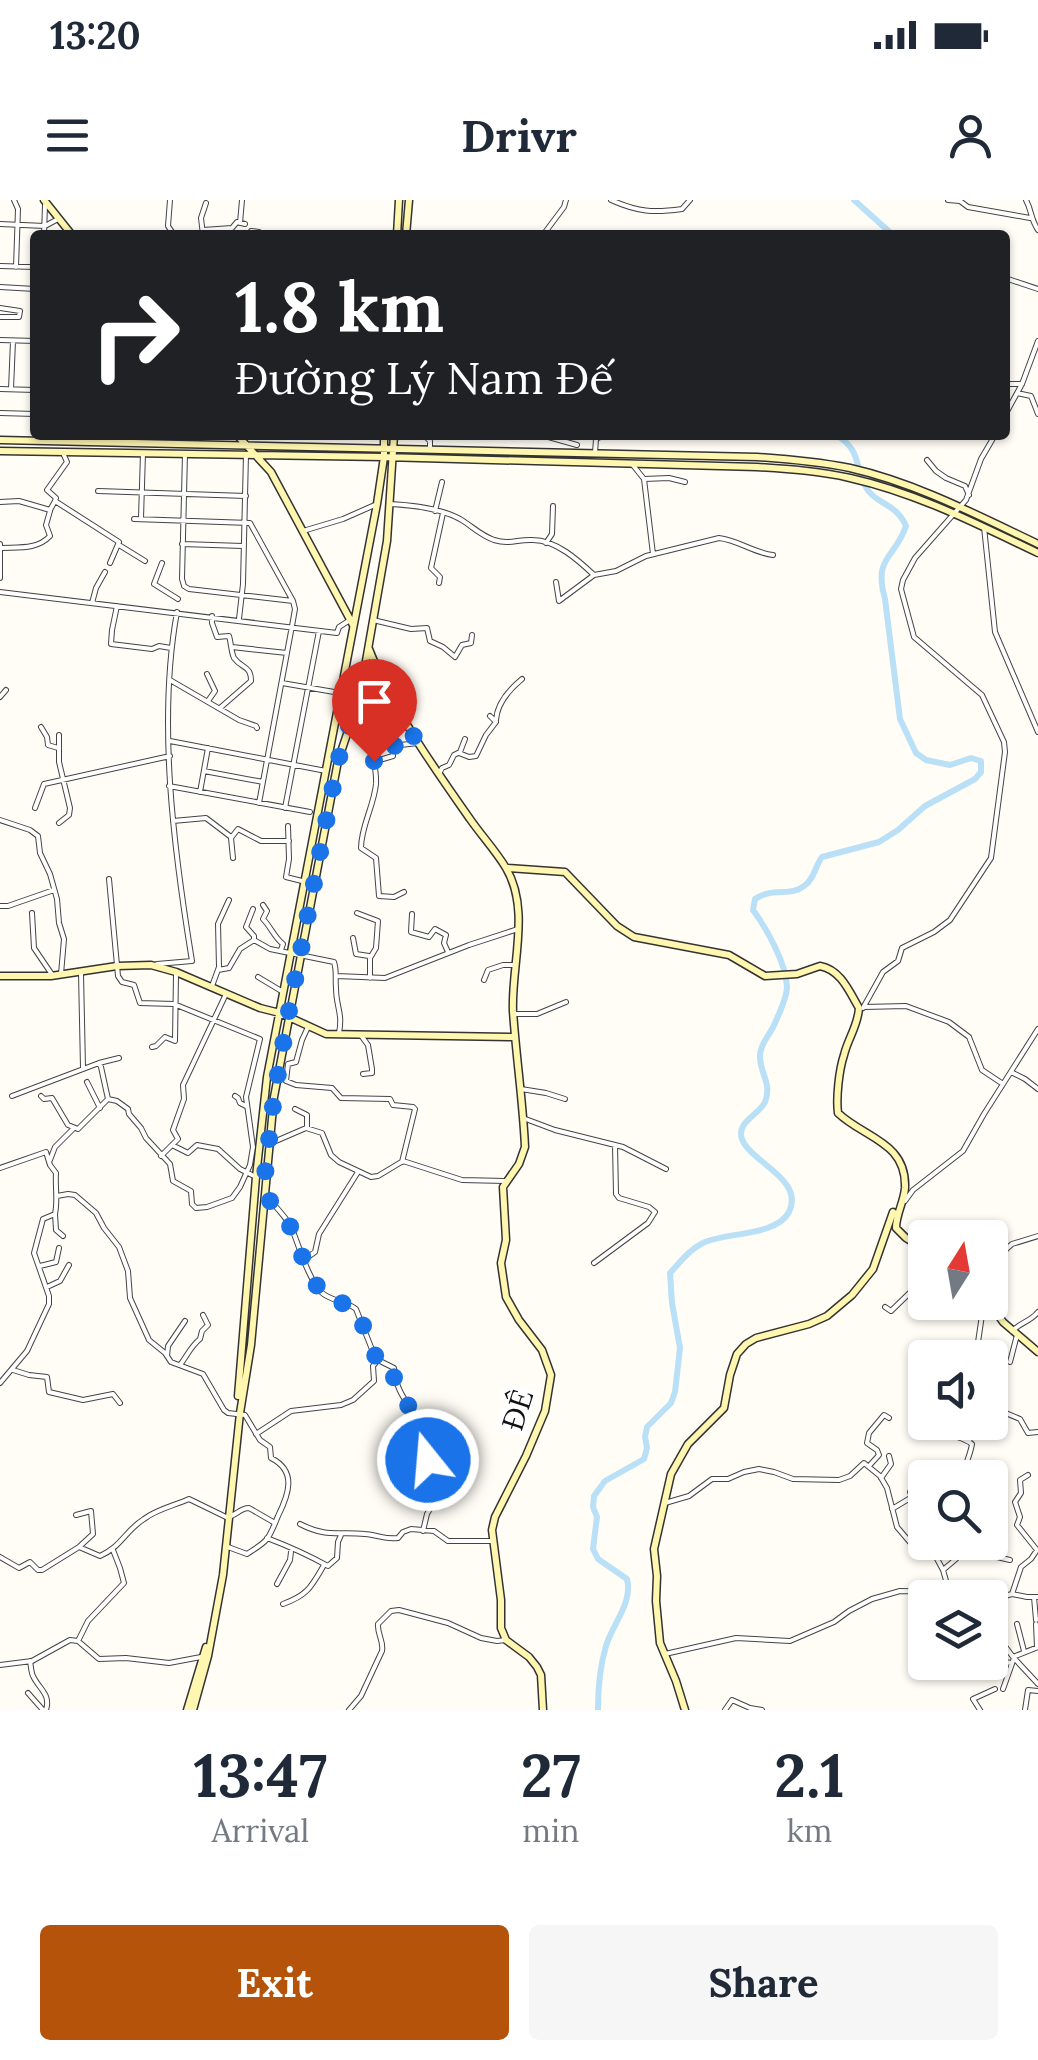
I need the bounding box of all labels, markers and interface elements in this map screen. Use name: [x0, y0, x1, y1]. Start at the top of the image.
text: 13:20: [50, 11, 141, 59]
text: Drivr: [461, 107, 577, 164]
icon: menu: [40, 108, 95, 163]
icon: person: [943, 108, 998, 163]
text: 1.8 km: [235, 262, 444, 351]
icon: right: [70, 270, 200, 400]
text: Đường Lý Nam Đế: [235, 349, 614, 406]
pin: [332, 659, 417, 762]
icon: arrive: [347, 674, 402, 729]
north arrow: [908, 1220, 1008, 1320]
map controls: [908, 1220, 1008, 1680]
button: sound: [908, 1340, 1008, 1440]
street label: ĐÊ: [493, 1384, 541, 1435]
position arrow: [376, 1408, 480, 1512]
button: search: [908, 1460, 1008, 1560]
button: layers: [908, 1580, 1008, 1680]
text: 13:47: [193, 1737, 327, 1813]
text: 27: [521, 1737, 581, 1813]
text: 2.1: [774, 1737, 845, 1813]
text: Arrival: [211, 1810, 309, 1851]
text: min: [522, 1810, 579, 1851]
text: km: [787, 1810, 832, 1851]
button: Exit: [40, 1925, 509, 2040]
button: Share: [529, 1925, 998, 2040]

